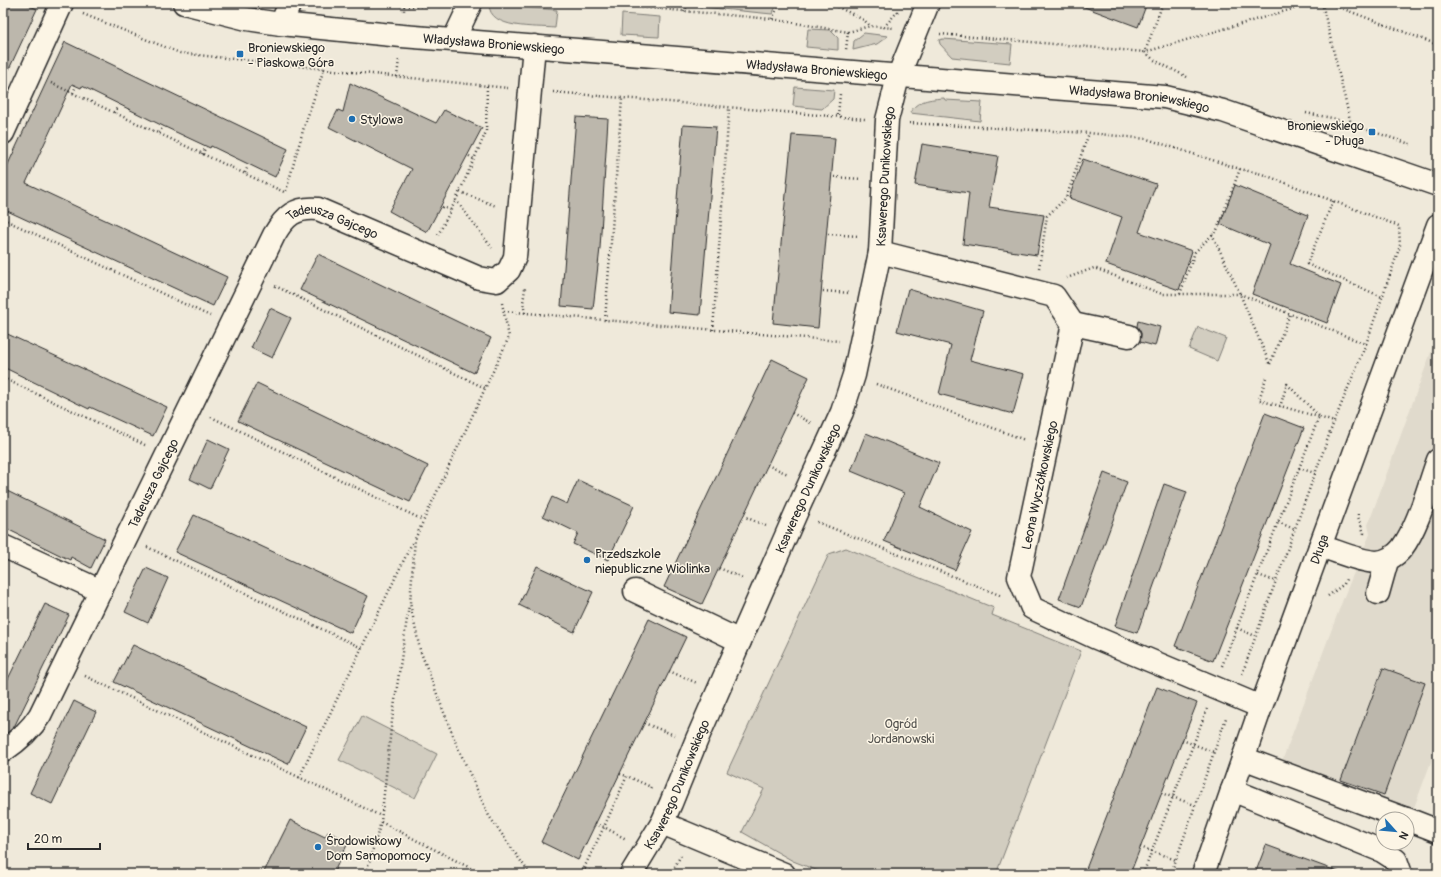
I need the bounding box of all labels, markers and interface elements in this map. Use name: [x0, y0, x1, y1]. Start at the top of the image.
street label: Władysława Broniewskiego: [422, 31, 565, 58]
place label: Broniewskiego - Piaskowa Góra: [248, 40, 334, 71]
marker: Broniewskiego - Piaskowa Góra: [235, 49, 245, 59]
street label: Władysława Broniewskiego: [745, 57, 888, 84]
street label: Władysława Broniewskiego: [1068, 82, 1211, 116]
street label: Ksawerego Dunikowskiego: [873, 105, 899, 247]
place label: Stylowa: [360, 112, 403, 128]
marker: Stylowa: [347, 114, 357, 124]
place label: Broniewskiego - Długa: [1287, 118, 1364, 149]
marker: Broniewskiego - Długa: [1367, 127, 1377, 137]
street label: Tadeusza Gajcego: [283, 202, 380, 243]
street label: Leona Wyczółkowskiego: [1018, 419, 1061, 551]
street label: Ksawerego Dunikowskiego: [772, 421, 845, 556]
street label: Tadeusza Gajcego: [125, 436, 183, 531]
street label: Długa: [1307, 532, 1333, 567]
place label: Przedszkole niepubliczne Wiolinka: [595, 546, 710, 577]
marker: Przedszkole niepubliczne Wiolinka: [582, 555, 592, 565]
park label: Ogród Jordanowski: [868, 716, 934, 747]
street label: Ksawerego Dunikowskiego: [641, 717, 714, 853]
north arrow: [1375, 811, 1415, 851]
scale bar: [28, 825, 100, 851]
text: N: [1396, 829, 1411, 842]
text: 20 m: [34, 832, 63, 847]
place label: Środowiskowy Dom Samopomocy: [326, 833, 431, 864]
marker: Środowiskowy Dom Samopomocy: [313, 842, 323, 852]

